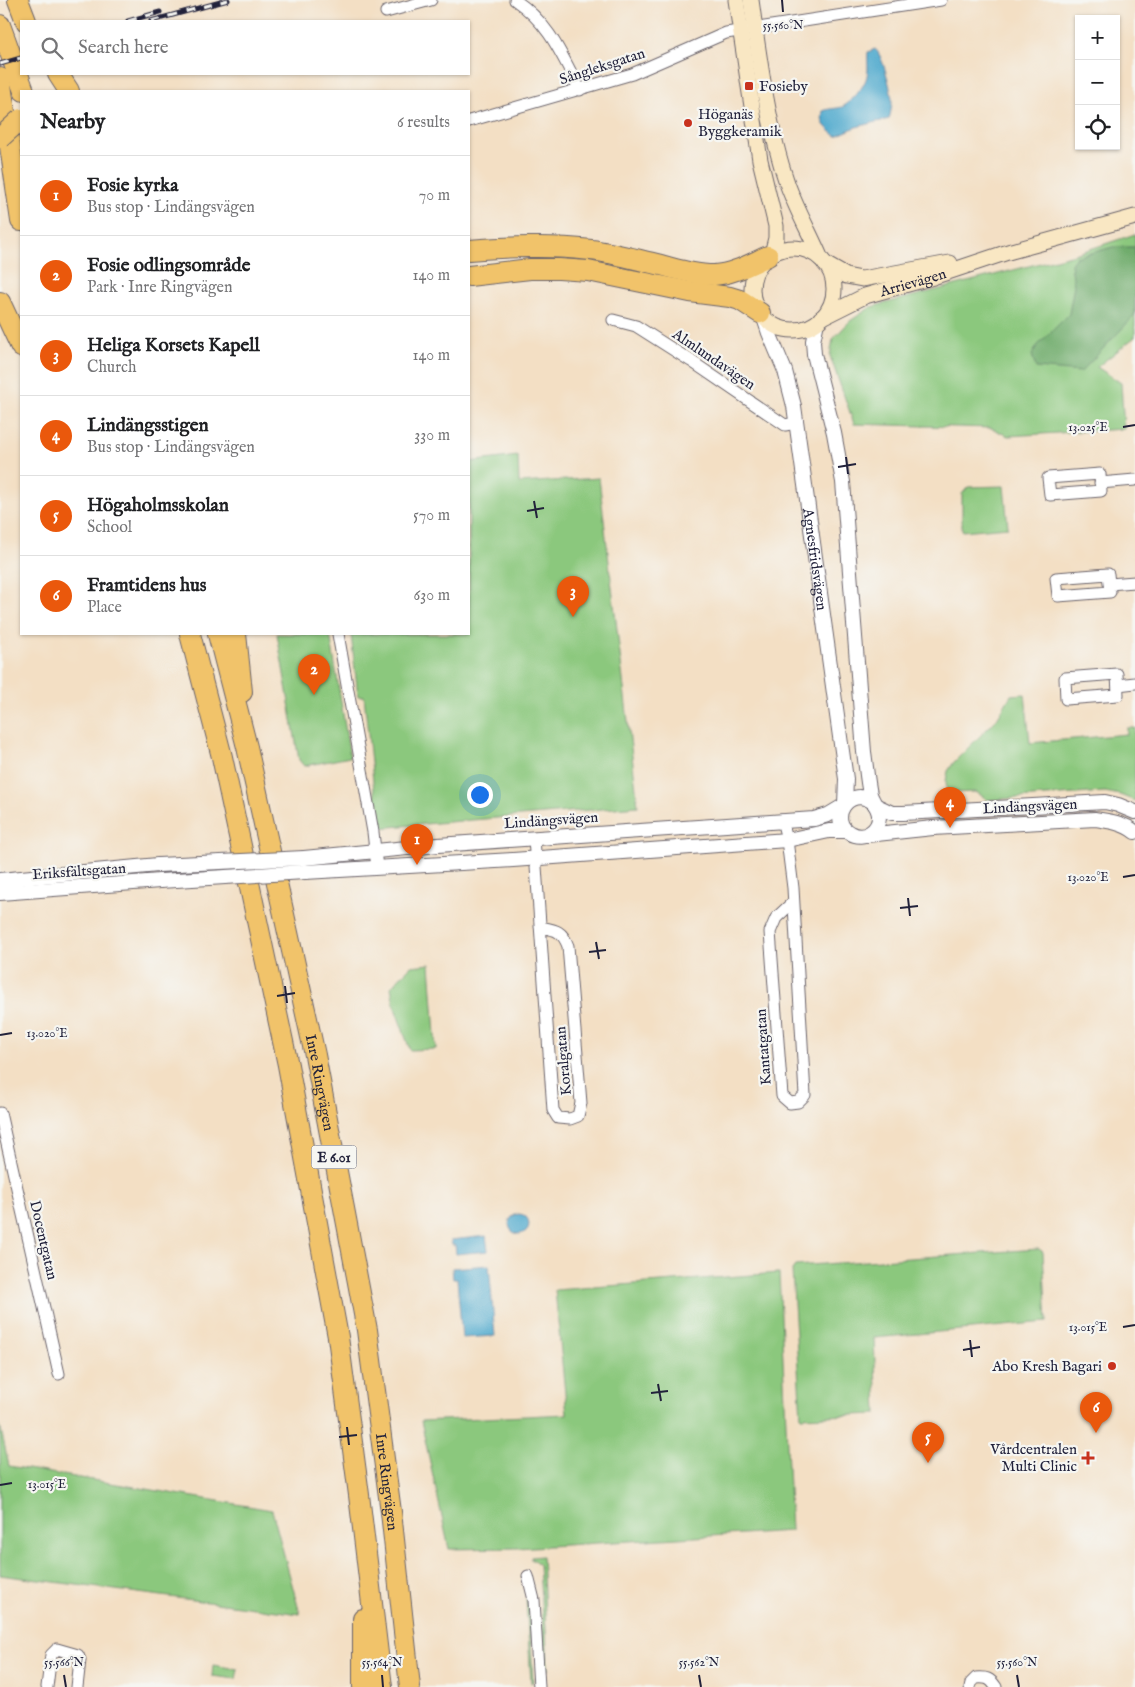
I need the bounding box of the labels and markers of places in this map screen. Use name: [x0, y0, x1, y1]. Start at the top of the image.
place label: Fosieby: [759, 77, 808, 96]
marker: Fosieby: [743, 80, 755, 92]
place label: Höganäs Byggkeramik: [698, 105, 783, 141]
marker: Höganäs Byggkeramik: [682, 117, 694, 129]
pin: 3: [557, 576, 589, 617]
pin: 2: [298, 654, 330, 695]
pin: 4: [934, 787, 966, 828]
pin: 1: [401, 824, 433, 865]
place label: Abo Kresh Bagari: [991, 1357, 1102, 1376]
marker: Abo Kresh Bagari: [1106, 1360, 1118, 1372]
pin: 6: [1080, 1392, 1112, 1433]
pin: 5: [912, 1422, 944, 1463]
place label: Vårdcentralen Multi Clinic: [989, 1440, 1077, 1476]
marker: Vårdcentralen Multi Clinic: [1081, 1451, 1095, 1465]

